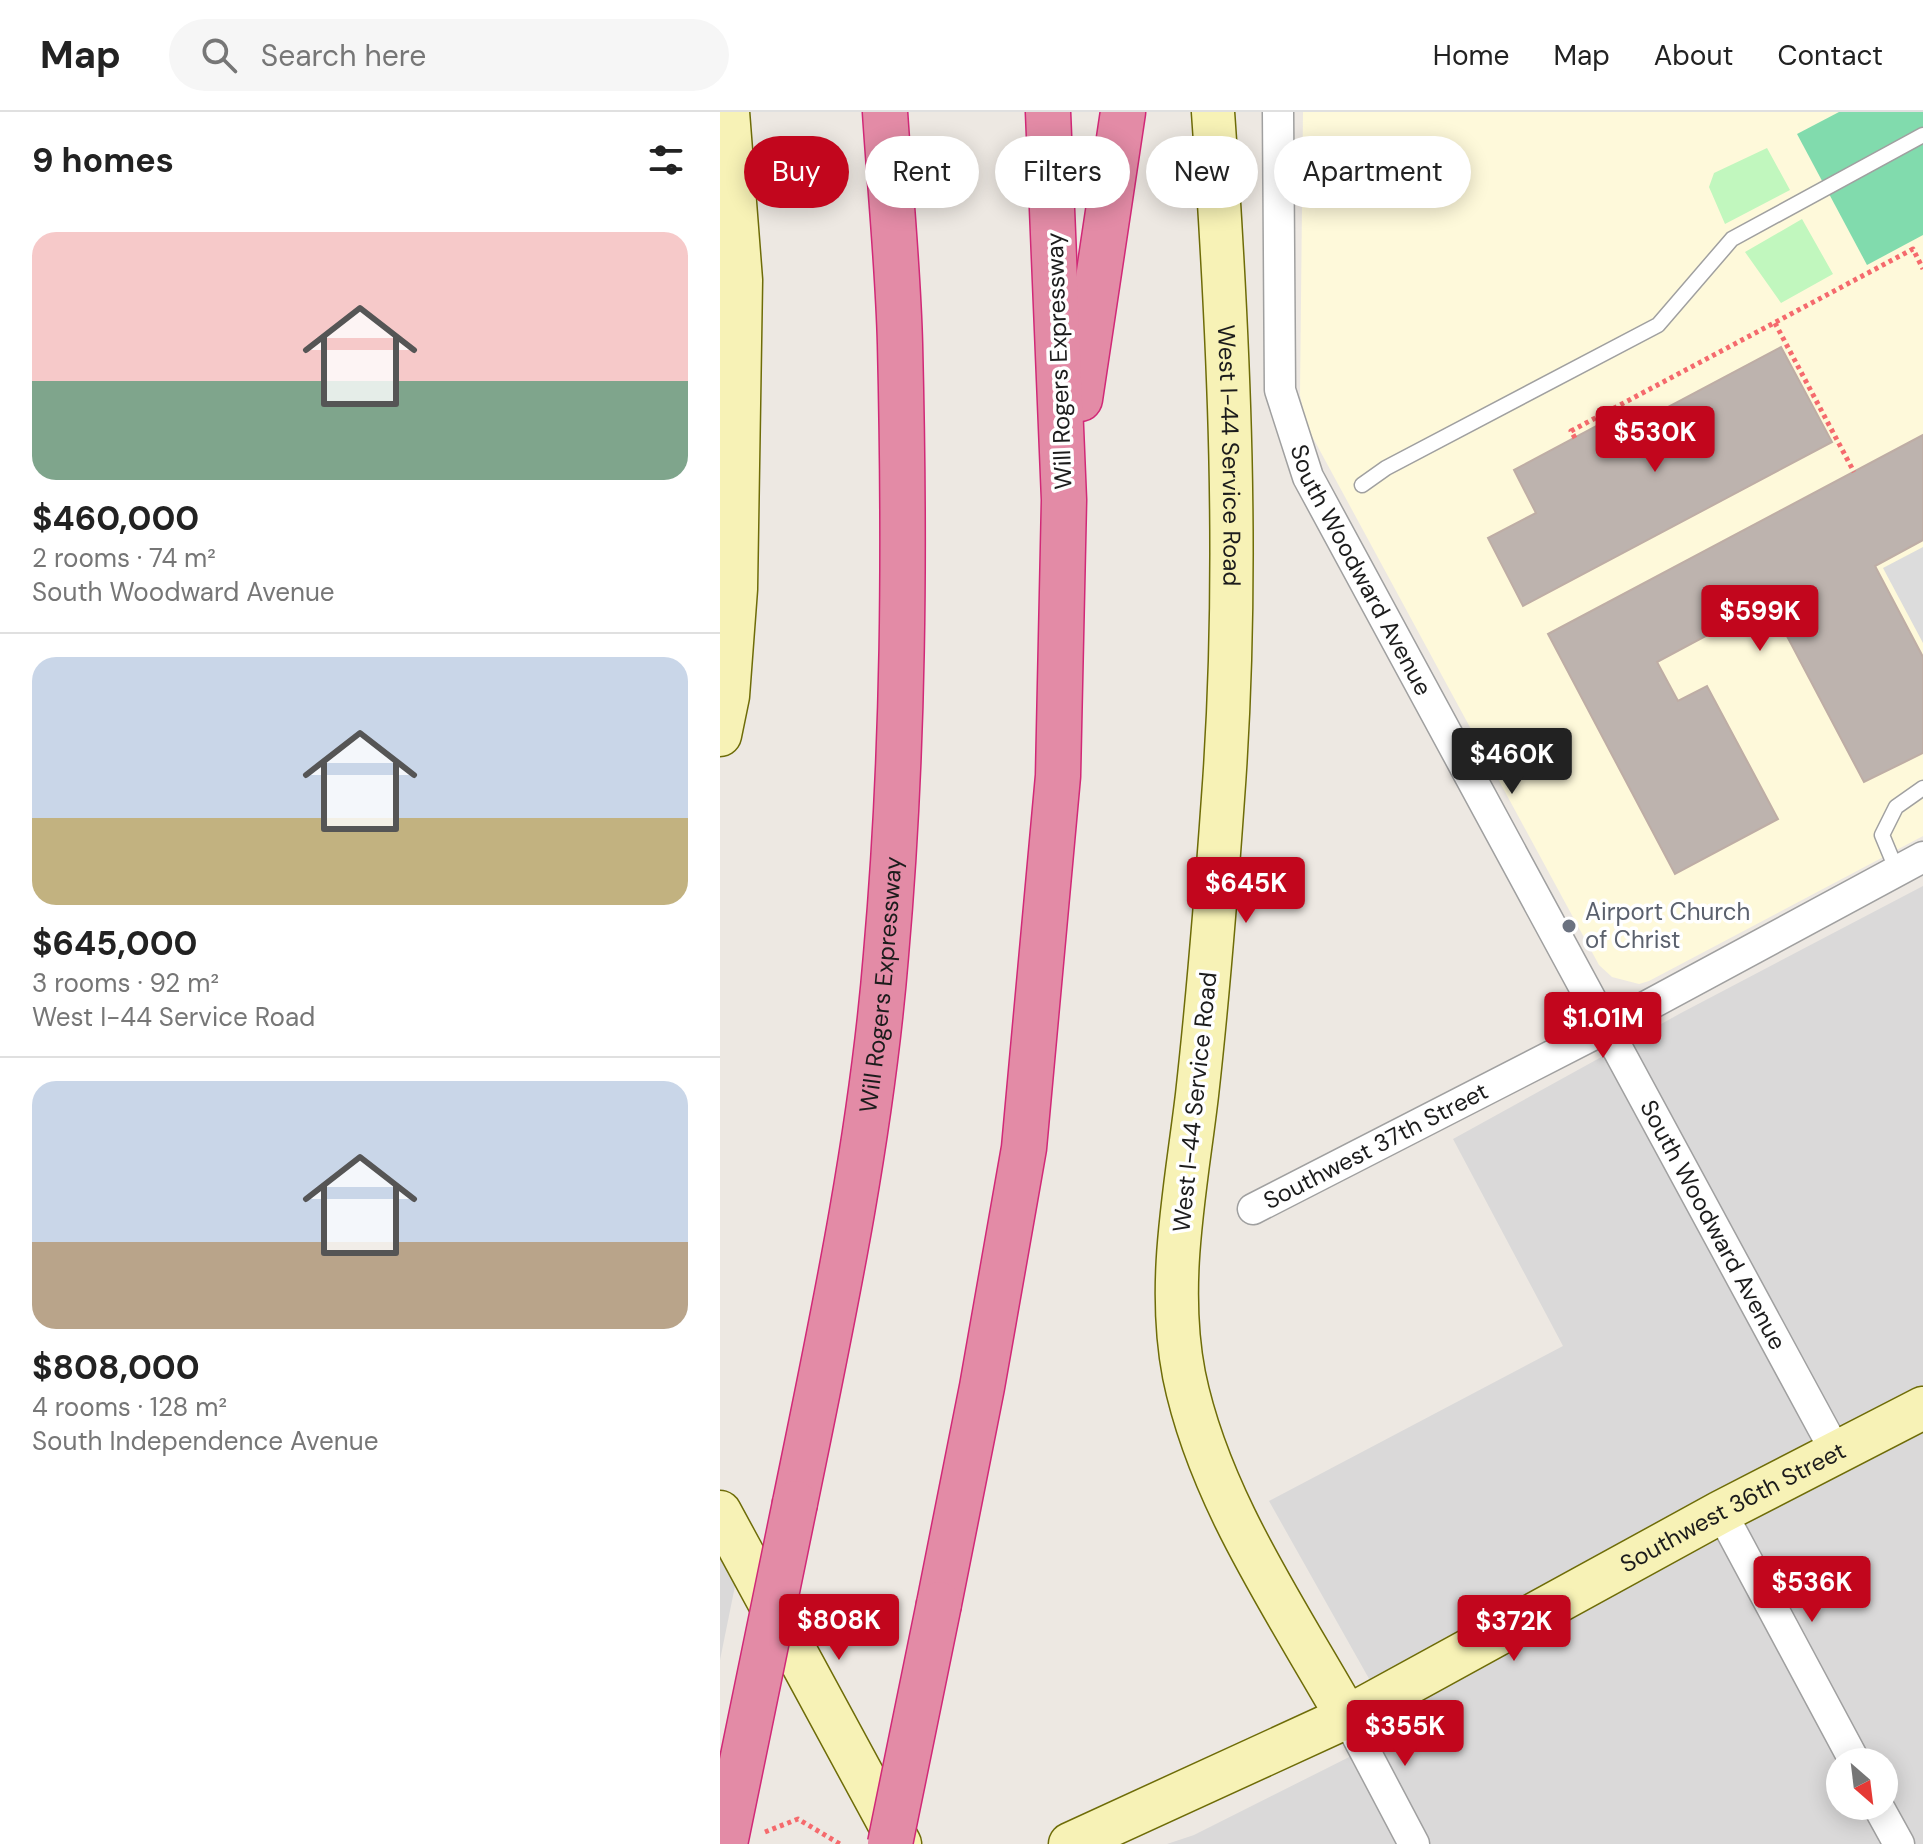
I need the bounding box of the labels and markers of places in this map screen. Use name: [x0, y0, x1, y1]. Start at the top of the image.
pin: $530K: [1599, 406, 1711, 474]
pin: $599K: [1704, 585, 1816, 653]
pin: $460K: [1456, 728, 1568, 796]
pin: $645K: [1190, 857, 1302, 925]
place label: Airport Church of Christ: [1585, 896, 1750, 955]
marker: Airport Church of Christ: [1560, 917, 1578, 935]
pin: $1.01M: [1538, 992, 1668, 1060]
pin: $536K: [1756, 1556, 1868, 1624]
pin: $808K: [783, 1594, 895, 1662]
pin: $372K: [1458, 1595, 1570, 1663]
pin: $355K: [1349, 1700, 1461, 1768]

